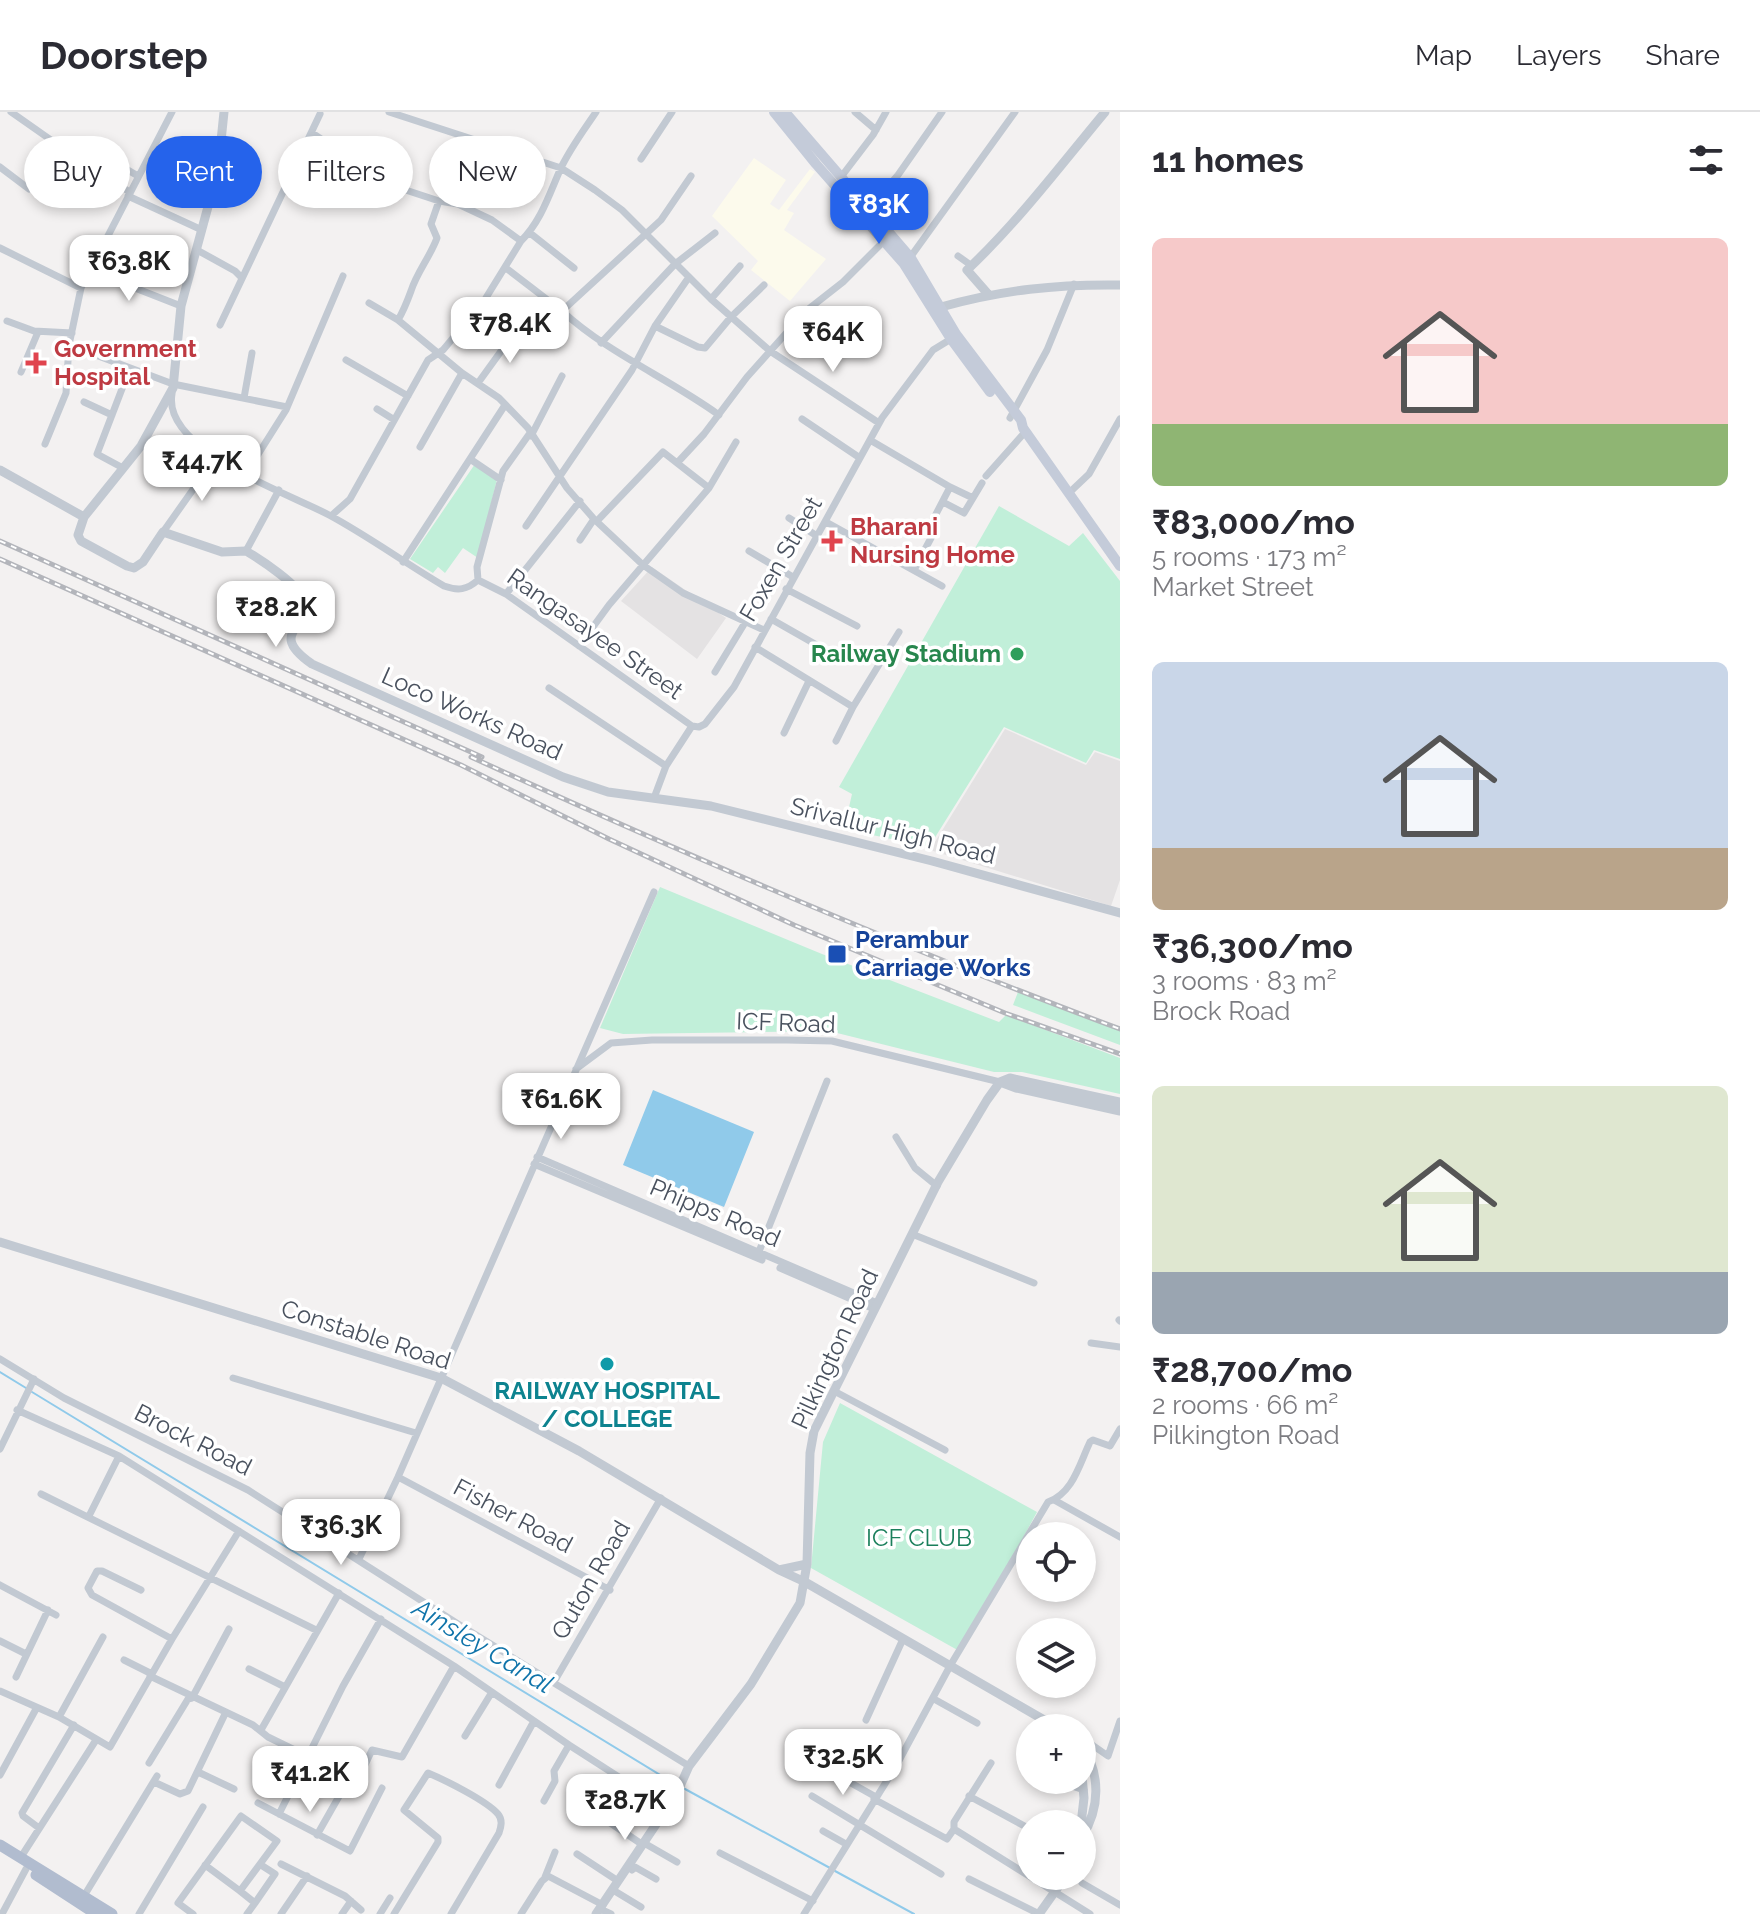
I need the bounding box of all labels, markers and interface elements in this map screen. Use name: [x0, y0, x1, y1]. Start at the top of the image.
text: Doorstep: [40, 33, 208, 78]
text: Map: [1415, 39, 1472, 72]
text: Layers: [1516, 39, 1602, 72]
text: Share: [1646, 39, 1720, 72]
chip: Buy: [24, 136, 130, 208]
chip: Rent: [146, 136, 262, 208]
chip: Filters: [278, 136, 413, 208]
chip: New: [429, 136, 546, 208]
icon: filters: [1684, 138, 1728, 182]
text: 11 homes: [1152, 140, 1304, 180]
pin: ₹83K: [832, 178, 926, 246]
text: ₹83K: [848, 189, 910, 219]
pin: ₹63.8K: [64, 235, 194, 303]
text: ₹63.8K: [87, 246, 171, 276]
icon: home: [1368, 290, 1512, 434]
pin: ₹78.4K: [445, 297, 575, 365]
pin: ₹64K: [786, 306, 880, 374]
text: ₹78.4K: [469, 308, 551, 338]
text: ₹64K: [802, 317, 864, 347]
place label: Government Hospital: [54, 334, 197, 391]
marker: Government Hospital: [25, 352, 47, 374]
pin: ₹44.7K: [137, 435, 267, 503]
text: ₹44.7K: [162, 446, 242, 476]
street label: Foxen Street: [733, 491, 828, 626]
text: ₹83,000/mo: [1152, 502, 1355, 542]
place label: Bharani Nursing Home: [850, 512, 1015, 569]
marker: Bharani Nursing Home: [821, 530, 843, 552]
text: 5 rooms · 173 m²: [1152, 542, 1346, 572]
street label: Rangasayee Street: [502, 562, 689, 705]
text: Market Street: [1152, 572, 1314, 602]
pin: ₹28.2K: [211, 581, 341, 649]
text: ₹28.2K: [235, 592, 317, 622]
place label: Railway Stadium: [811, 639, 1001, 668]
marker: Railway Stadium: [1008, 645, 1026, 663]
street label: Loco Works Road: [377, 661, 567, 766]
icon: home: [1368, 714, 1512, 858]
street label: Srivallur High Road: [787, 791, 999, 870]
place label: Perambur Carriage Works: [855, 925, 1031, 982]
text: ₹36,300/mo: [1152, 926, 1353, 966]
marker: Perambur Carriage Works: [826, 943, 848, 965]
text: 3 rooms · 83 m²: [1152, 966, 1337, 996]
text: Brock Road: [1152, 996, 1291, 1026]
street label: ICF Road: [736, 1006, 836, 1039]
pin: ₹61.6K: [496, 1073, 626, 1141]
text: ₹61.6K: [520, 1084, 602, 1114]
icon: home: [1368, 1138, 1512, 1282]
street label: Phipps Road: [646, 1172, 785, 1253]
street label: Pilkington Road: [785, 1264, 884, 1433]
street label: Constable Road: [278, 1293, 455, 1376]
text: ₹28,700/mo: [1152, 1350, 1352, 1390]
marker: RAILWAY HOSPITAL / COLLEGE: [598, 1355, 616, 1373]
place label: RAILWAY HOSPITAL / COLLEGE: [494, 1376, 720, 1433]
text: 2 rooms · 66 m²: [1152, 1390, 1338, 1420]
street label: Brock Road: [130, 1398, 257, 1482]
text: Pilkington Road: [1152, 1420, 1340, 1450]
street label: Fisher Road: [449, 1472, 578, 1559]
pin: ₹36.3K: [276, 1499, 406, 1567]
text: ₹36.3K: [300, 1510, 382, 1540]
street label: Quton Road: [545, 1515, 636, 1644]
map controls: [1016, 1522, 1096, 1890]
button: locate: [1016, 1522, 1096, 1602]
park label: ICF CLUB: [866, 1523, 972, 1552]
water label: Ainsley Canal: [406, 1592, 558, 1700]
button: layers: [1016, 1618, 1096, 1698]
button: +: [1016, 1714, 1096, 1794]
pin: ₹32.5K: [778, 1729, 908, 1797]
text: ₹32.5K: [803, 1740, 883, 1770]
pin: ₹41.2K: [245, 1746, 375, 1814]
text: ₹41.2K: [270, 1757, 350, 1787]
pin: ₹28.7K: [560, 1774, 690, 1842]
text: ₹28.7K: [584, 1785, 666, 1815]
button: −: [1016, 1810, 1096, 1890]

